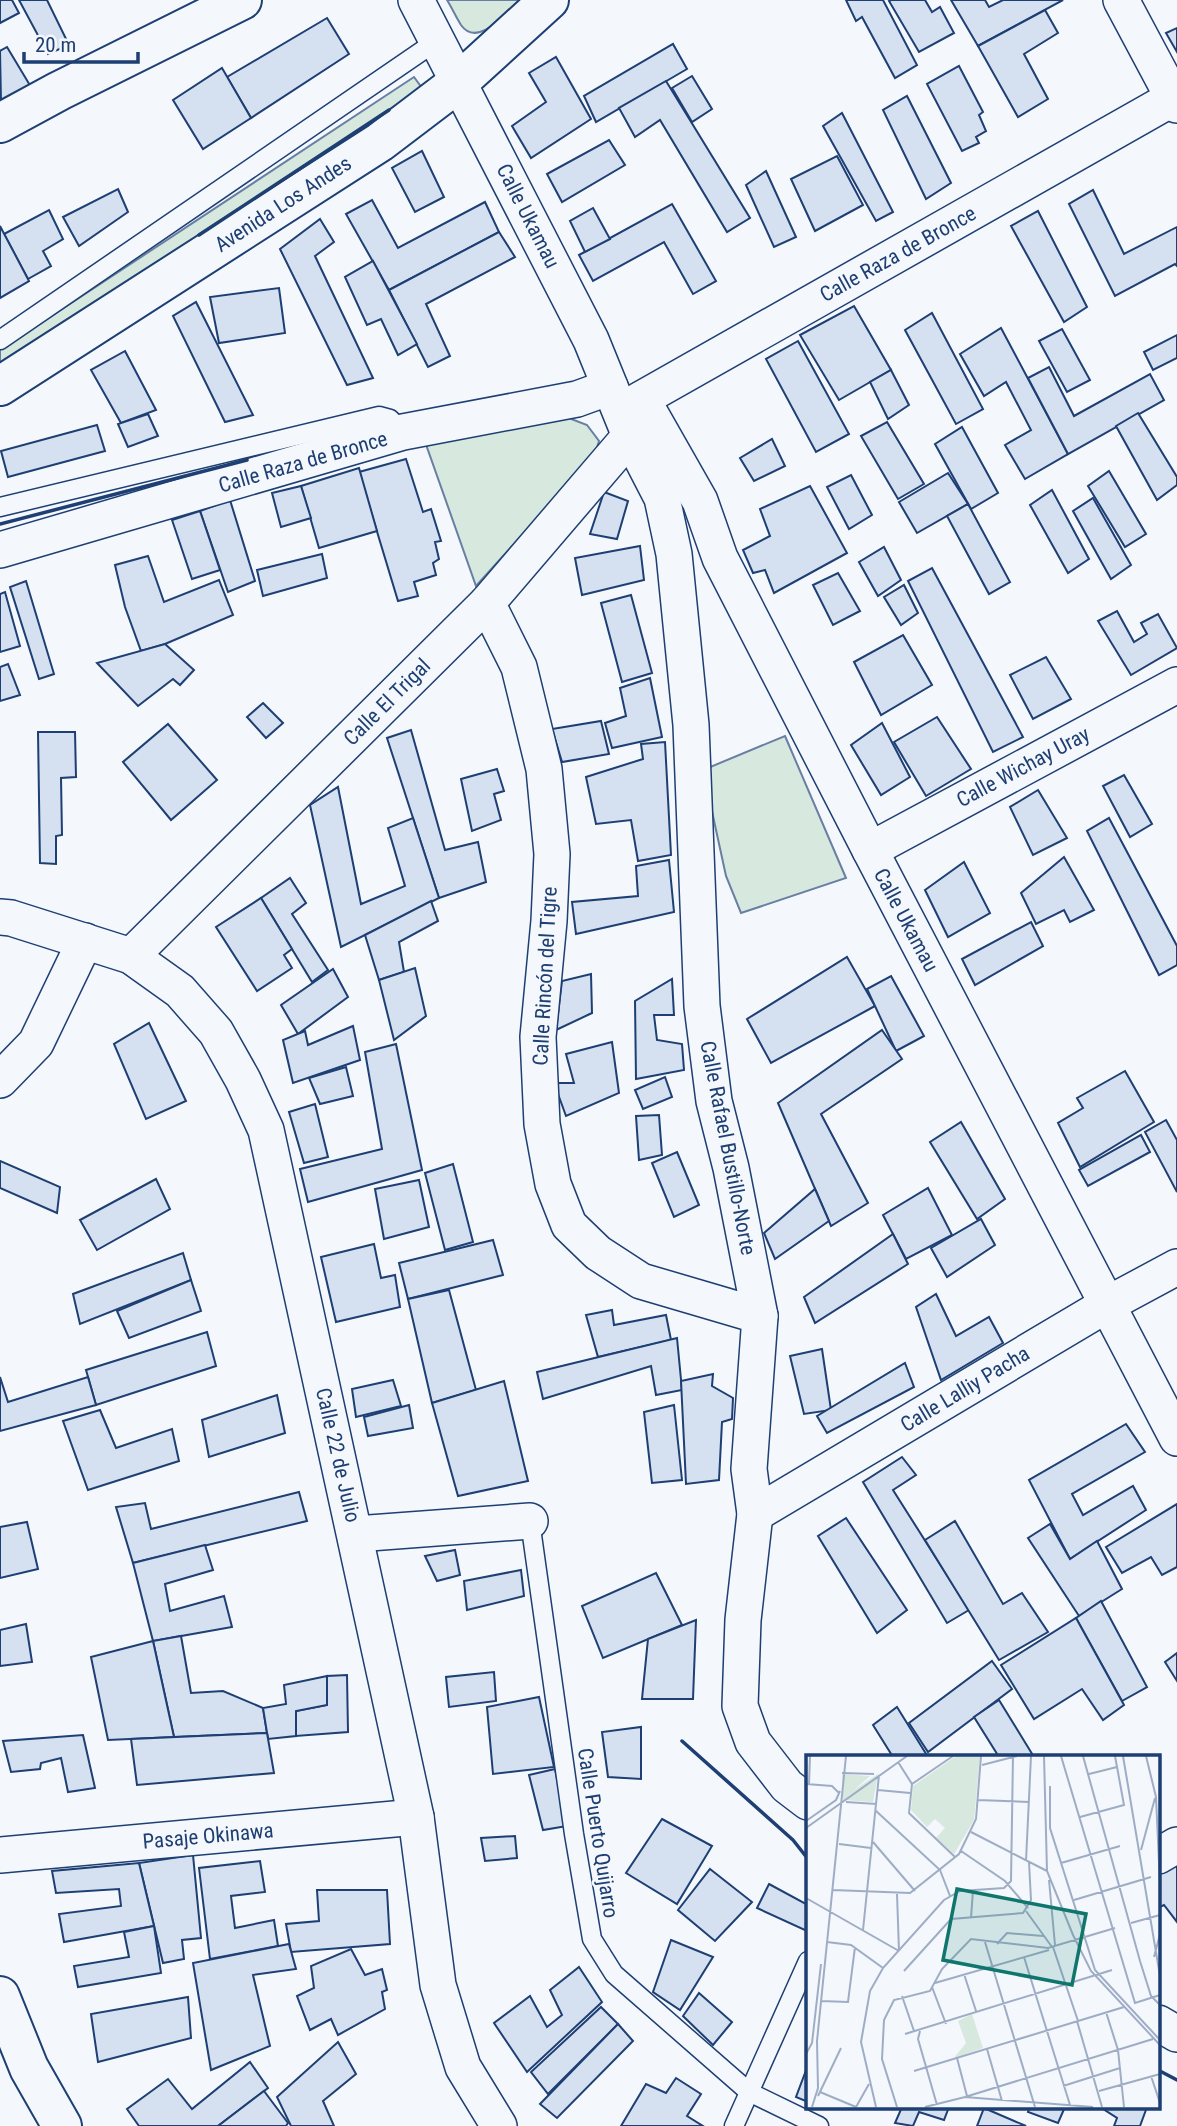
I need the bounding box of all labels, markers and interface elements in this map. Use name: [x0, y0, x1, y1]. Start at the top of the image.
scale bar: [24, 21, 138, 65]
text: 20 m: [35, 33, 76, 57]
street label: Avenida Los Andes: [210, 151, 356, 257]
street label: Calle Ukamau: [492, 160, 564, 272]
street label: Calle Raza de Bronce: [816, 201, 980, 307]
street label: Calle Raza de Bronce: [216, 426, 390, 498]
street label: Calle El Trigal: [339, 654, 435, 750]
street label: Calle Wichay Uray: [953, 722, 1094, 812]
street label: Calle Ukamau: [869, 864, 943, 976]
street label: Calle Rincón del Tigre: [528, 886, 562, 1066]
street label: Calle Rafael Bustillo-Norte: [695, 1039, 761, 1257]
street label: Calle Lalliy Pacha: [896, 1341, 1034, 1437]
street label: Calle 22 de Julio: [311, 1385, 365, 1525]
street label: Calle Puerto Quijarro: [573, 1746, 623, 1920]
inset map: [806, 1755, 1160, 2108]
street label: Pasaje Okinawa: [141, 1818, 275, 1854]

